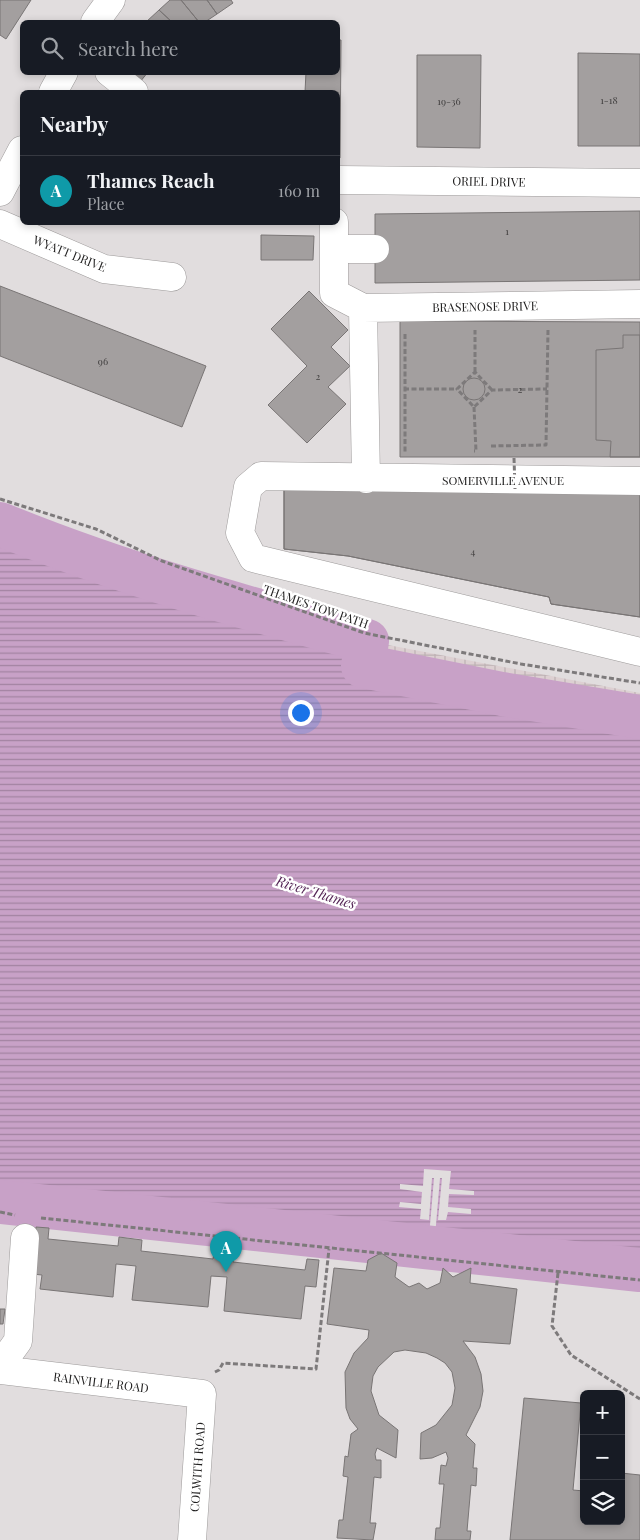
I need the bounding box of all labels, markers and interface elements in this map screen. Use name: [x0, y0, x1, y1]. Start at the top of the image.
search box: [20, 20, 340, 75]
icon: search: [38, 34, 66, 62]
text: Search here: [78, 35, 178, 61]
house number: 1-18: [600, 93, 618, 107]
house number: 19-36: [437, 94, 461, 108]
text: Nearby: [40, 109, 109, 137]
text: Thames Reach: [87, 167, 215, 193]
street label: ORIEL DRIVE: [452, 172, 526, 190]
text: A: [51, 180, 61, 201]
text: 160 m: [278, 180, 320, 201]
text: Place: [87, 193, 125, 214]
house number: 1: [505, 224, 509, 238]
street label: WYATT DRIVE: [30, 231, 109, 275]
street label: BRASENOSE DRIVE: [432, 297, 538, 315]
house number: 96: [98, 354, 108, 368]
house number: 2: [316, 369, 321, 383]
house number: 2: [518, 382, 523, 396]
street label: SOMERVILLE AVENUE: [442, 472, 564, 488]
house number: 4: [471, 544, 476, 558]
street label: THAMES TOW PATH: [261, 580, 371, 632]
your location: [288, 700, 314, 726]
water label: River Thames: [273, 871, 359, 913]
pin: A: [210, 1231, 242, 1272]
street label: RAINVILLE ROAD: [52, 1368, 150, 1396]
map controls: [580, 1390, 625, 1525]
button: +: [580, 1390, 625, 1435]
street label: COLWITH ROAD: [186, 1421, 208, 1512]
button: −: [580, 1435, 625, 1480]
button: layers: [580, 1480, 625, 1525]

